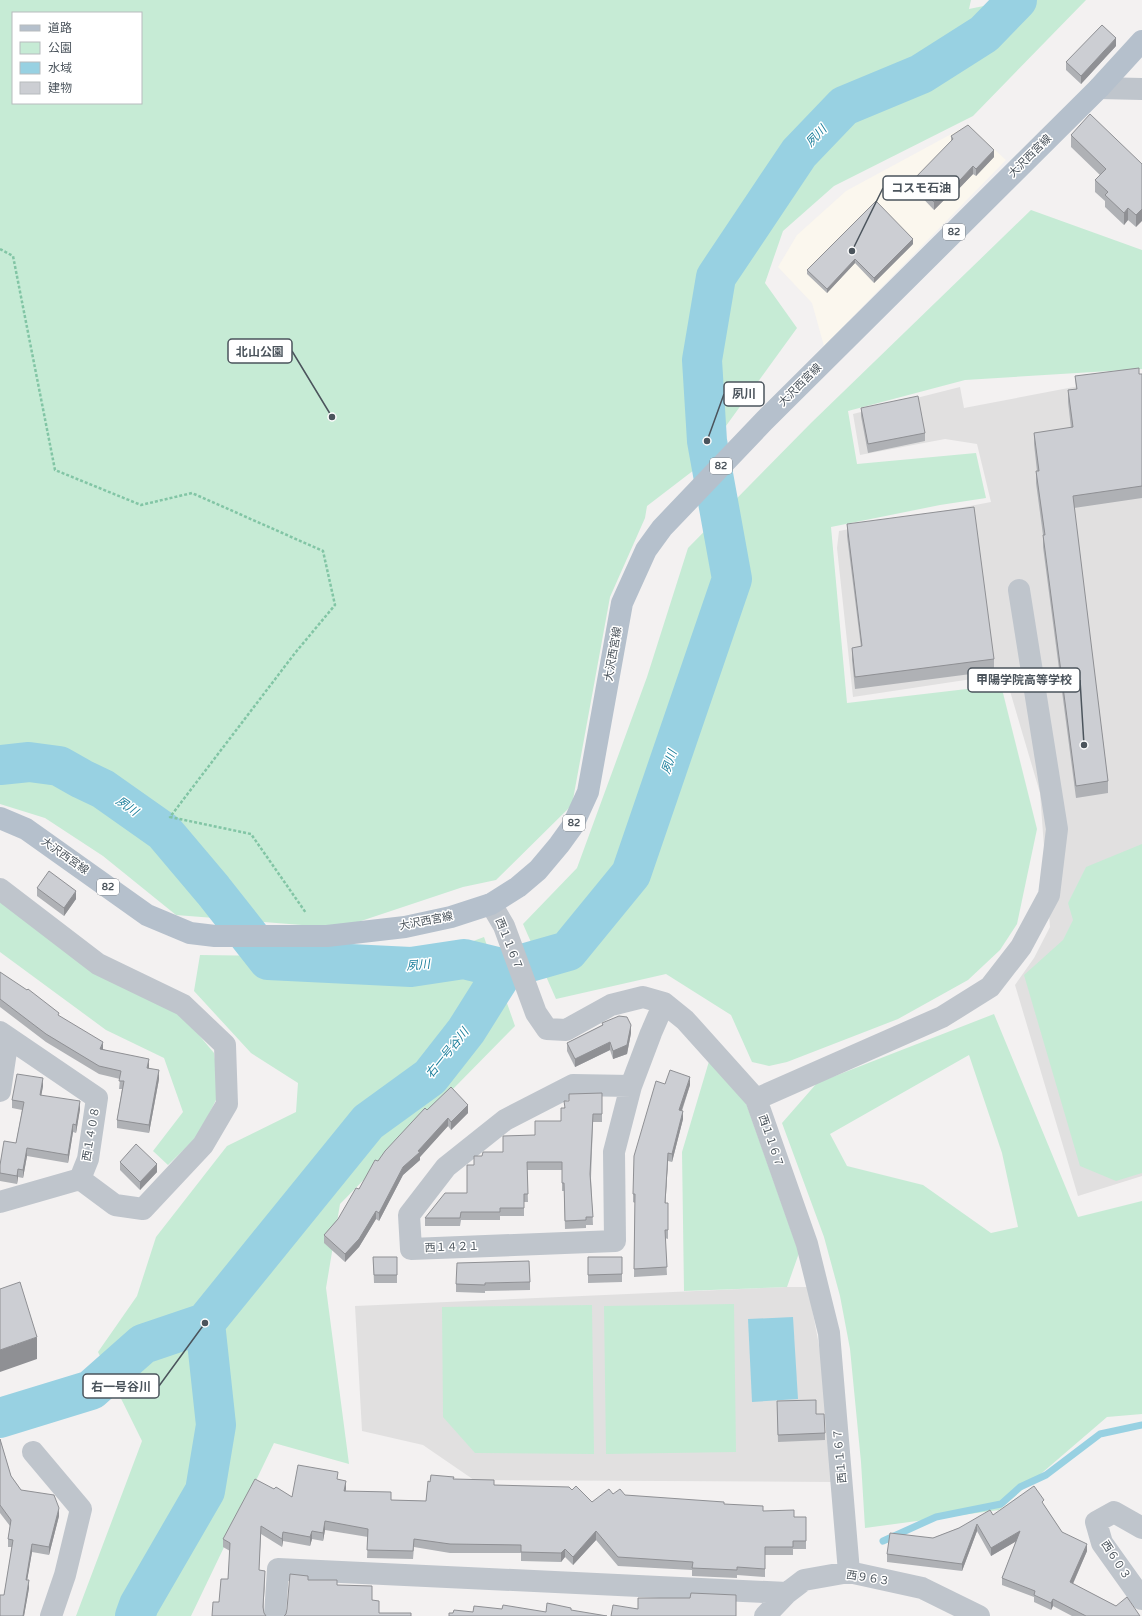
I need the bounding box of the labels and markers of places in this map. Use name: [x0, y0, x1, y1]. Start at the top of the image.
callout: コスモ石油: [883, 176, 959, 200]
callout: 北山公園: [228, 339, 292, 363]
callout: 夙川: [724, 382, 764, 406]
callout: 甲陽学院高等学校: [968, 668, 1080, 692]
callout: 右一号谷川: [83, 1374, 159, 1398]

